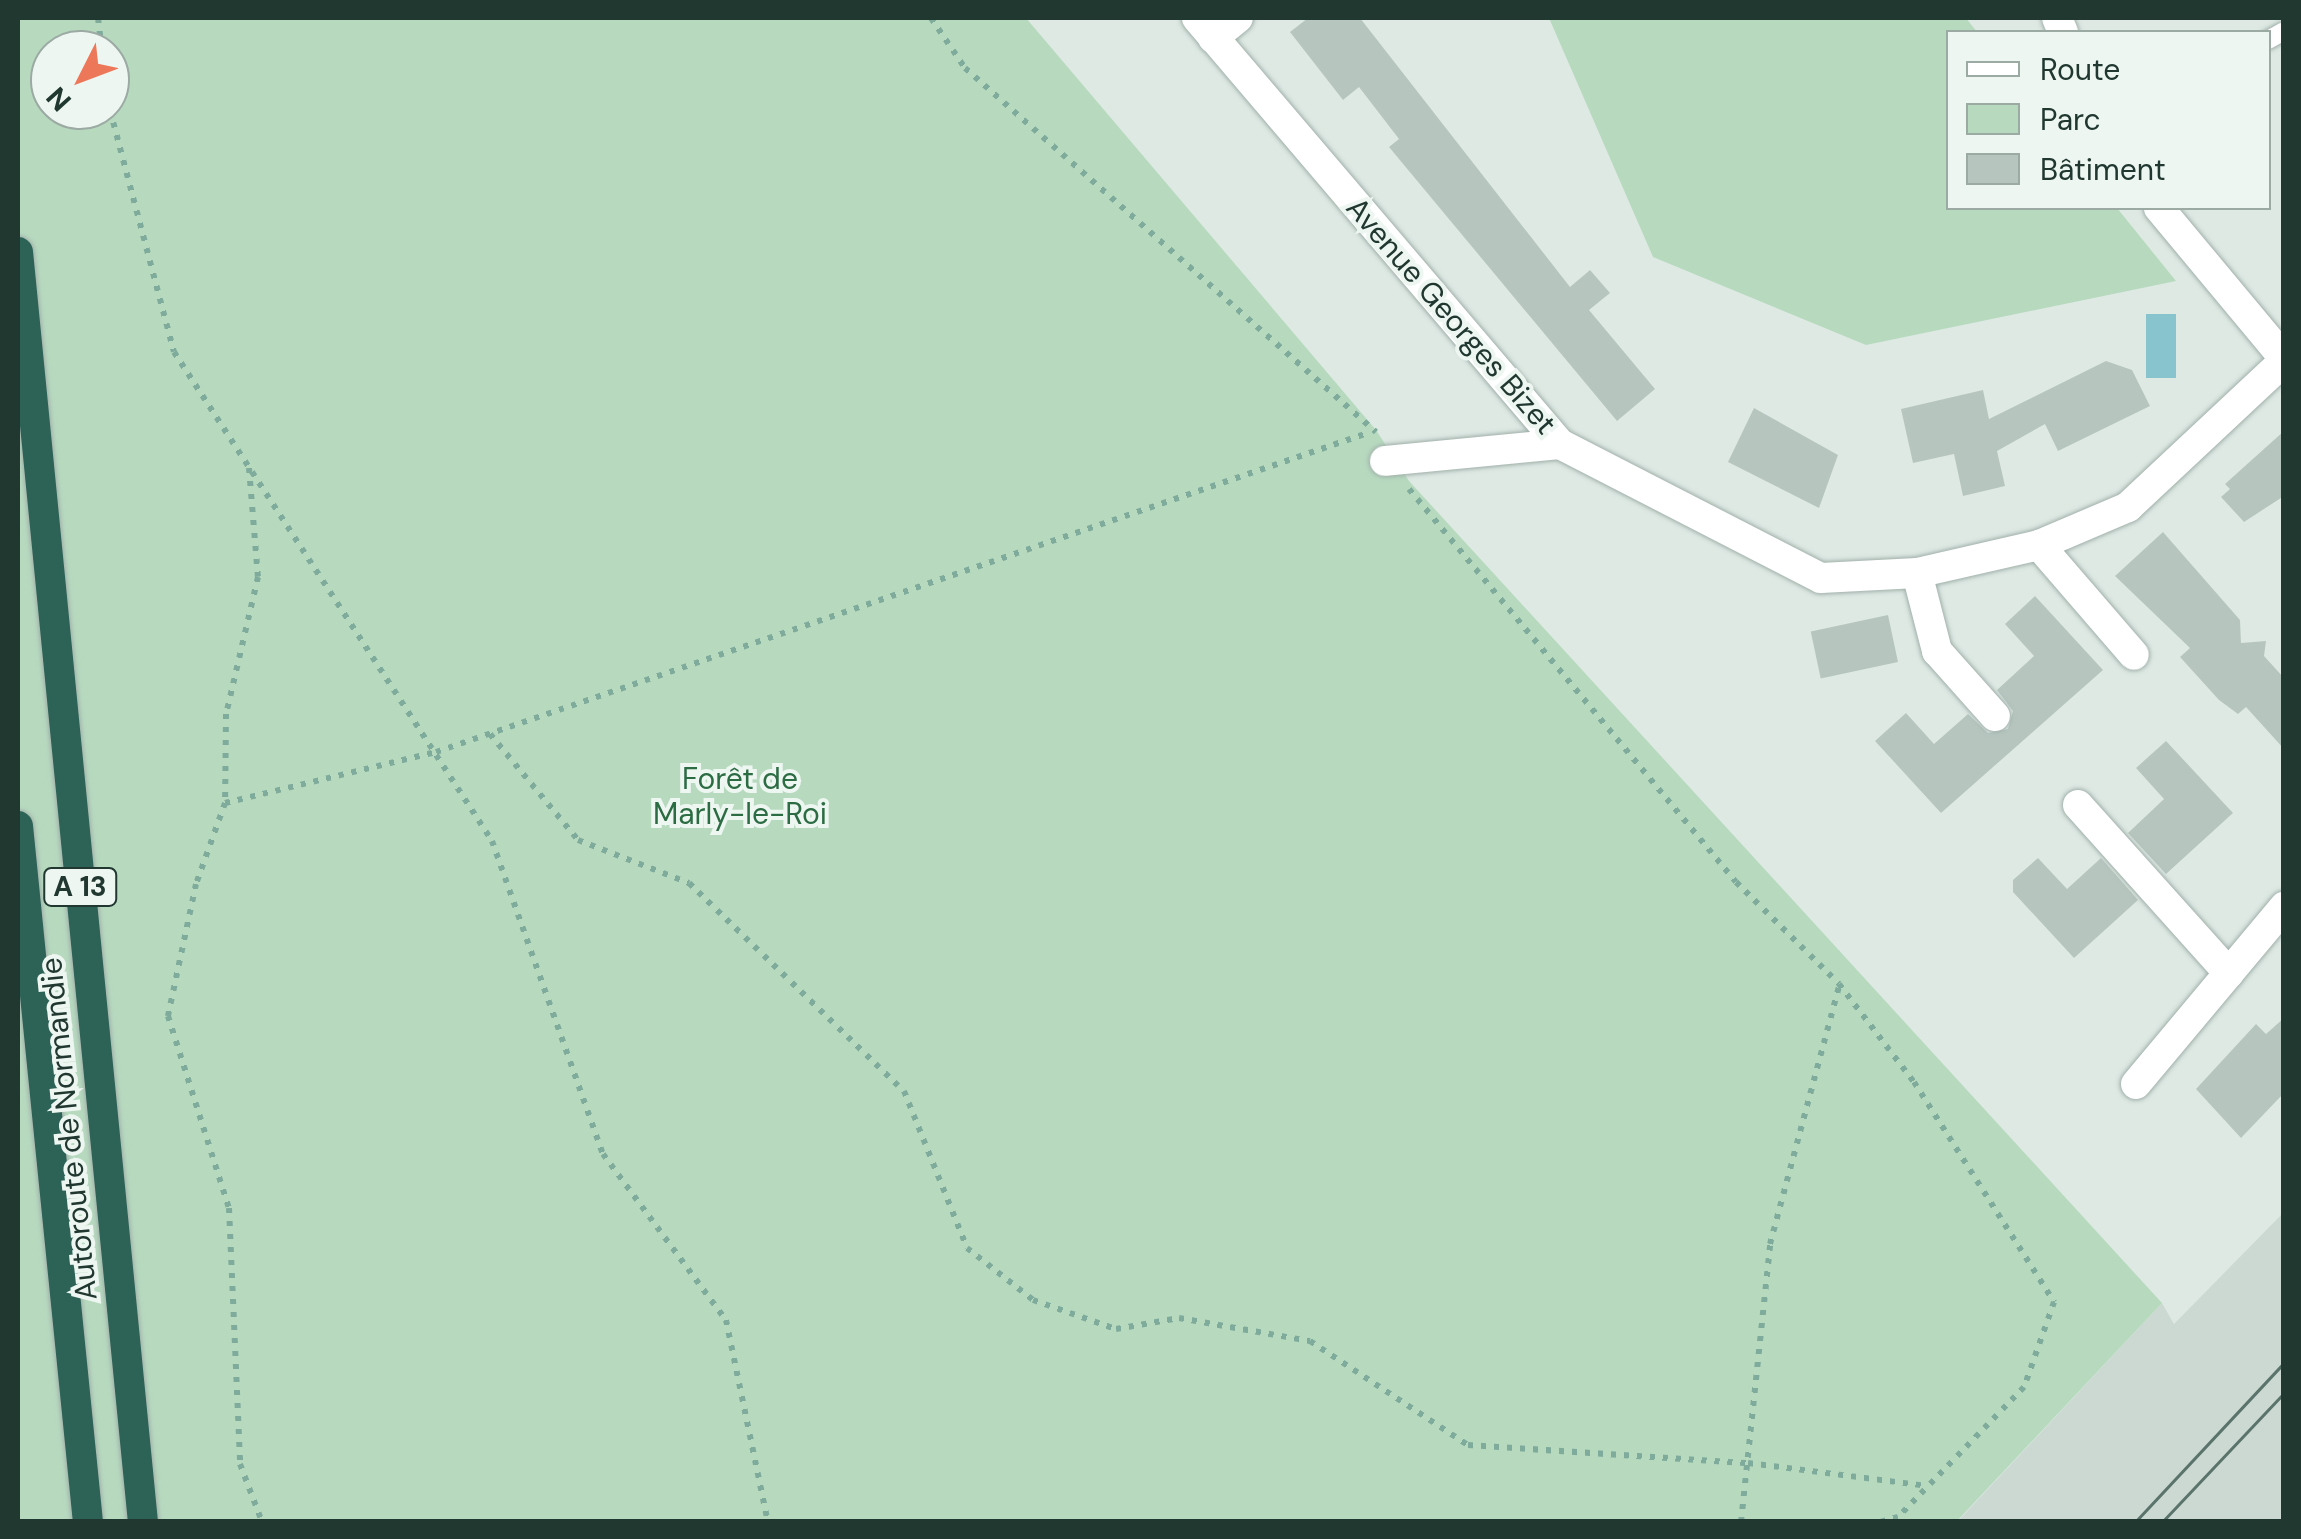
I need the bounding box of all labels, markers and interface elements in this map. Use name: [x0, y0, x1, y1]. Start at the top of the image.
north arrow: [30, 30, 130, 130]
legend: [1946, 30, 2271, 210]
text: Route: [2040, 50, 2120, 89]
text: N: [38, 79, 79, 119]
text: Parc: [2040, 100, 2101, 139]
text: Bâtiment: [2040, 150, 2166, 189]
street label: Avenue Georges Bizet: [1338, 190, 1564, 442]
park label: Forêt de Marly-le-Roi: [653, 761, 827, 832]
road number: A 13: [42, 864, 118, 910]
street label: Autoroute de Normandie: [33, 956, 105, 1302]

